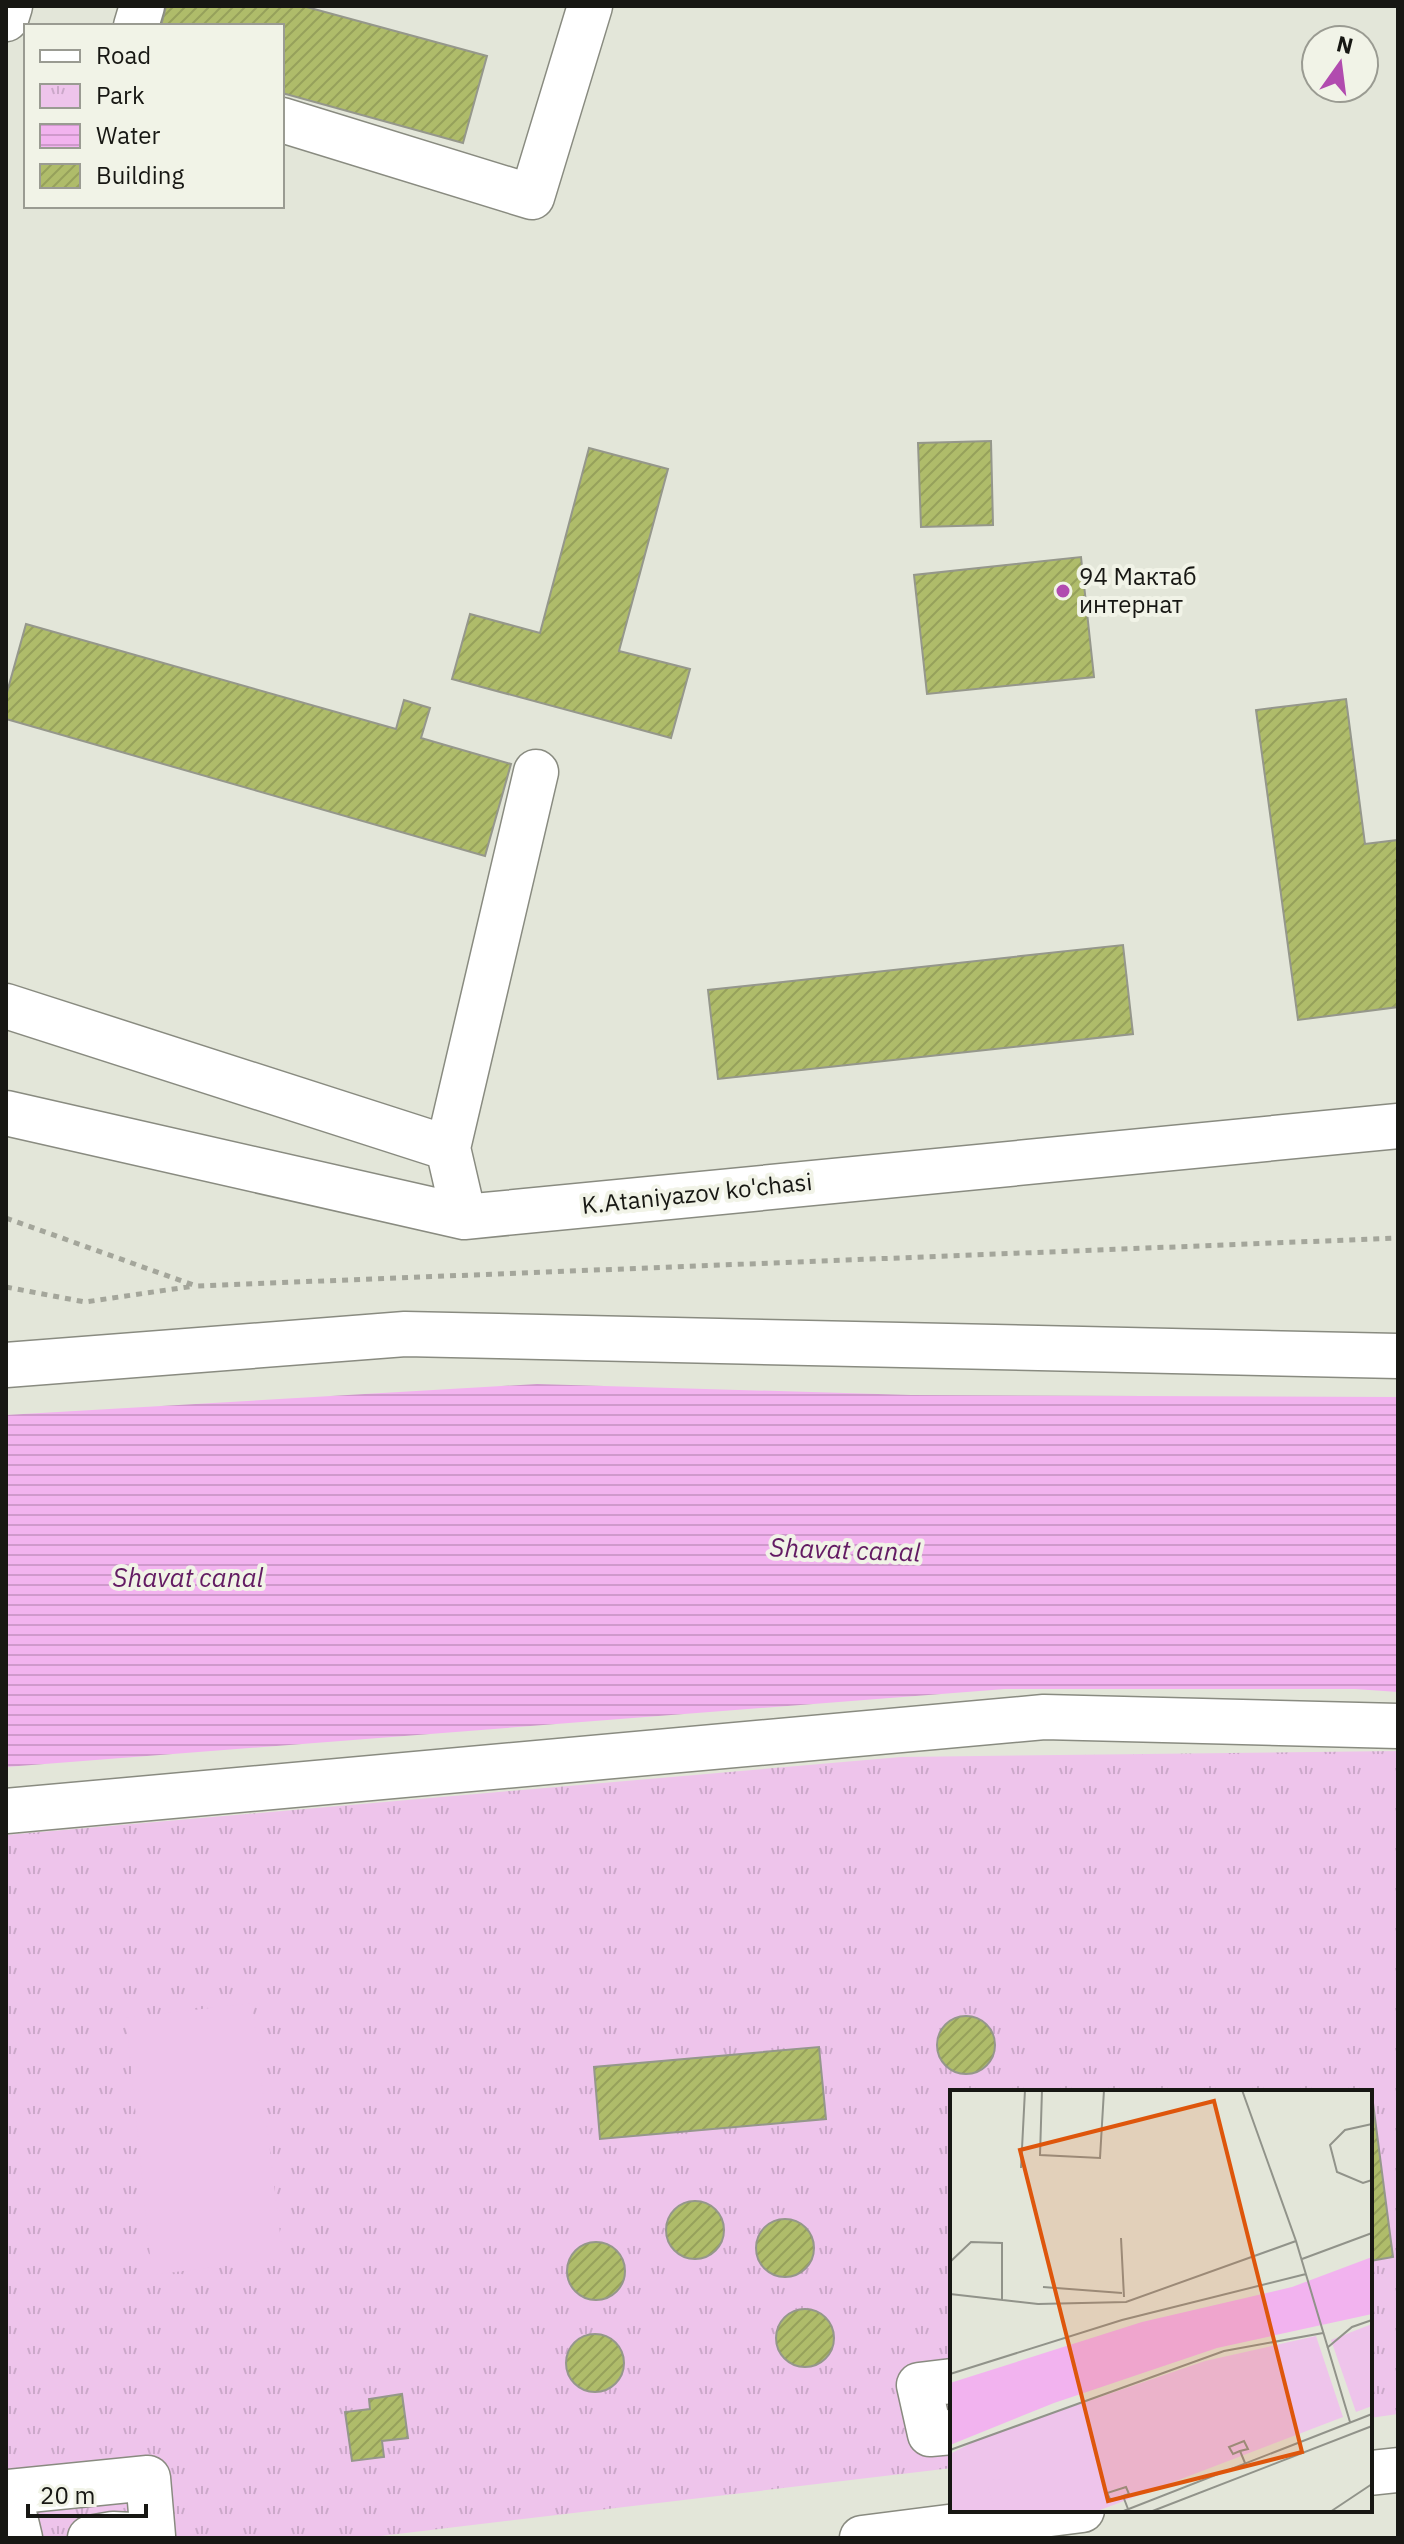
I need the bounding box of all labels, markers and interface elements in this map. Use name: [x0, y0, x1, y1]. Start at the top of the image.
legend: [24, 24, 284, 208]
north arrow: [1300, 24, 1380, 104]
text: N: [1334, 28, 1356, 60]
text: Road: [96, 39, 151, 71]
text: Park: [96, 79, 145, 111]
text: Water: [96, 119, 160, 151]
text: Building: [96, 159, 184, 191]
place label: 94 Мактаб интернат: [1079, 560, 1196, 620]
marker: 94 Мактаб интернат: [1054, 582, 1072, 600]
street label: K.Ataniyazov ko'chasi: [580, 1165, 814, 1221]
water label: Shavat canal: [769, 1529, 921, 1569]
water label: Shavat canal: [113, 1560, 264, 1594]
inset map: [950, 2090, 1372, 2512]
scale bar: [28, 2468, 146, 2518]
text: 20 m: [40, 2479, 95, 2511]

